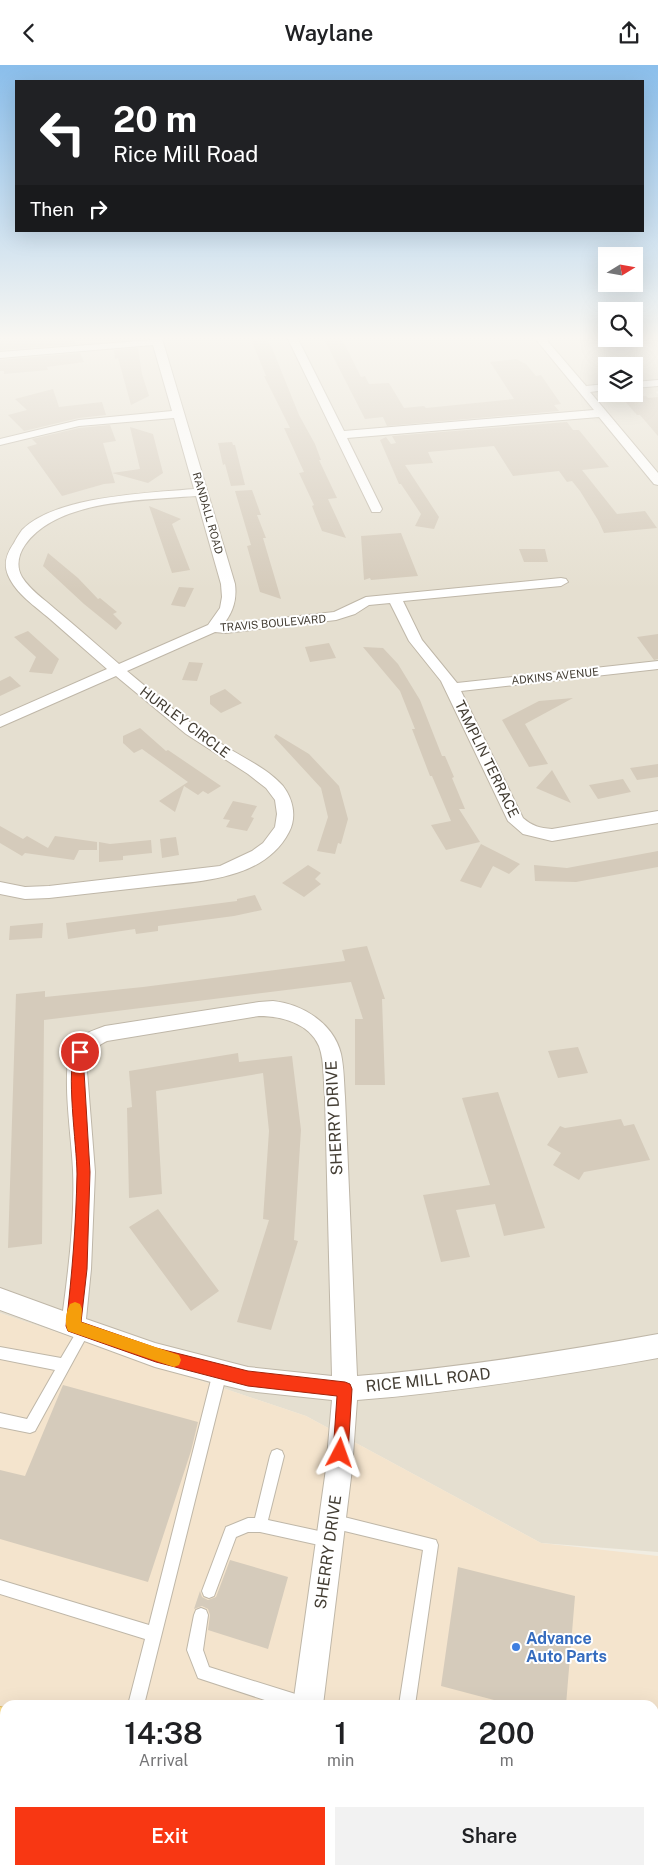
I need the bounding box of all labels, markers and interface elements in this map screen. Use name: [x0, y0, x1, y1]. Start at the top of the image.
icon: back: [15, 19, 43, 47]
icon: share: [615, 19, 643, 47]
text: Waylane: [285, 20, 373, 46]
text: 20 m: [113, 99, 197, 140]
icon: left: [30, 100, 95, 165]
text: Rice Mill Road: [113, 141, 258, 167]
icon: right: [84, 195, 112, 223]
text: Then: [30, 198, 74, 220]
north arrow: [598, 247, 642, 293]
map controls: [598, 247, 643, 402]
button: search: [598, 302, 643, 347]
button: layers: [598, 357, 643, 402]
street label: RANDALL ROAD: [191, 471, 226, 556]
street label: TRAVIS BOULEVARD: [220, 612, 327, 634]
street label: ADKINS AVENUE: [511, 665, 600, 687]
street label: HURLEY CIRCLE: [137, 683, 233, 761]
street label: TAMPLIN TERRACE: [452, 698, 522, 820]
pin: [59, 1031, 101, 1073]
icon: arrive: [66, 1038, 94, 1066]
street label: SHERRY DRIVE: [322, 1060, 346, 1176]
street label: RICE MILL ROAD: [365, 1364, 491, 1396]
position arrow: [313, 1426, 365, 1478]
street label: SHERRY DRIVE: [311, 1494, 345, 1610]
place label: Advance Auto Parts: [526, 1629, 607, 1666]
marker: Advance Auto Parts: [510, 1641, 522, 1653]
text: 14:38: [124, 1715, 203, 1751]
text: 1: [334, 1715, 347, 1751]
text: 200: [479, 1715, 535, 1751]
text: Arrival: [139, 1751, 188, 1770]
text: min: [327, 1751, 354, 1770]
text: m: [500, 1751, 514, 1770]
button: Exit: [15, 1807, 325, 1865]
button: Share: [335, 1807, 644, 1865]

